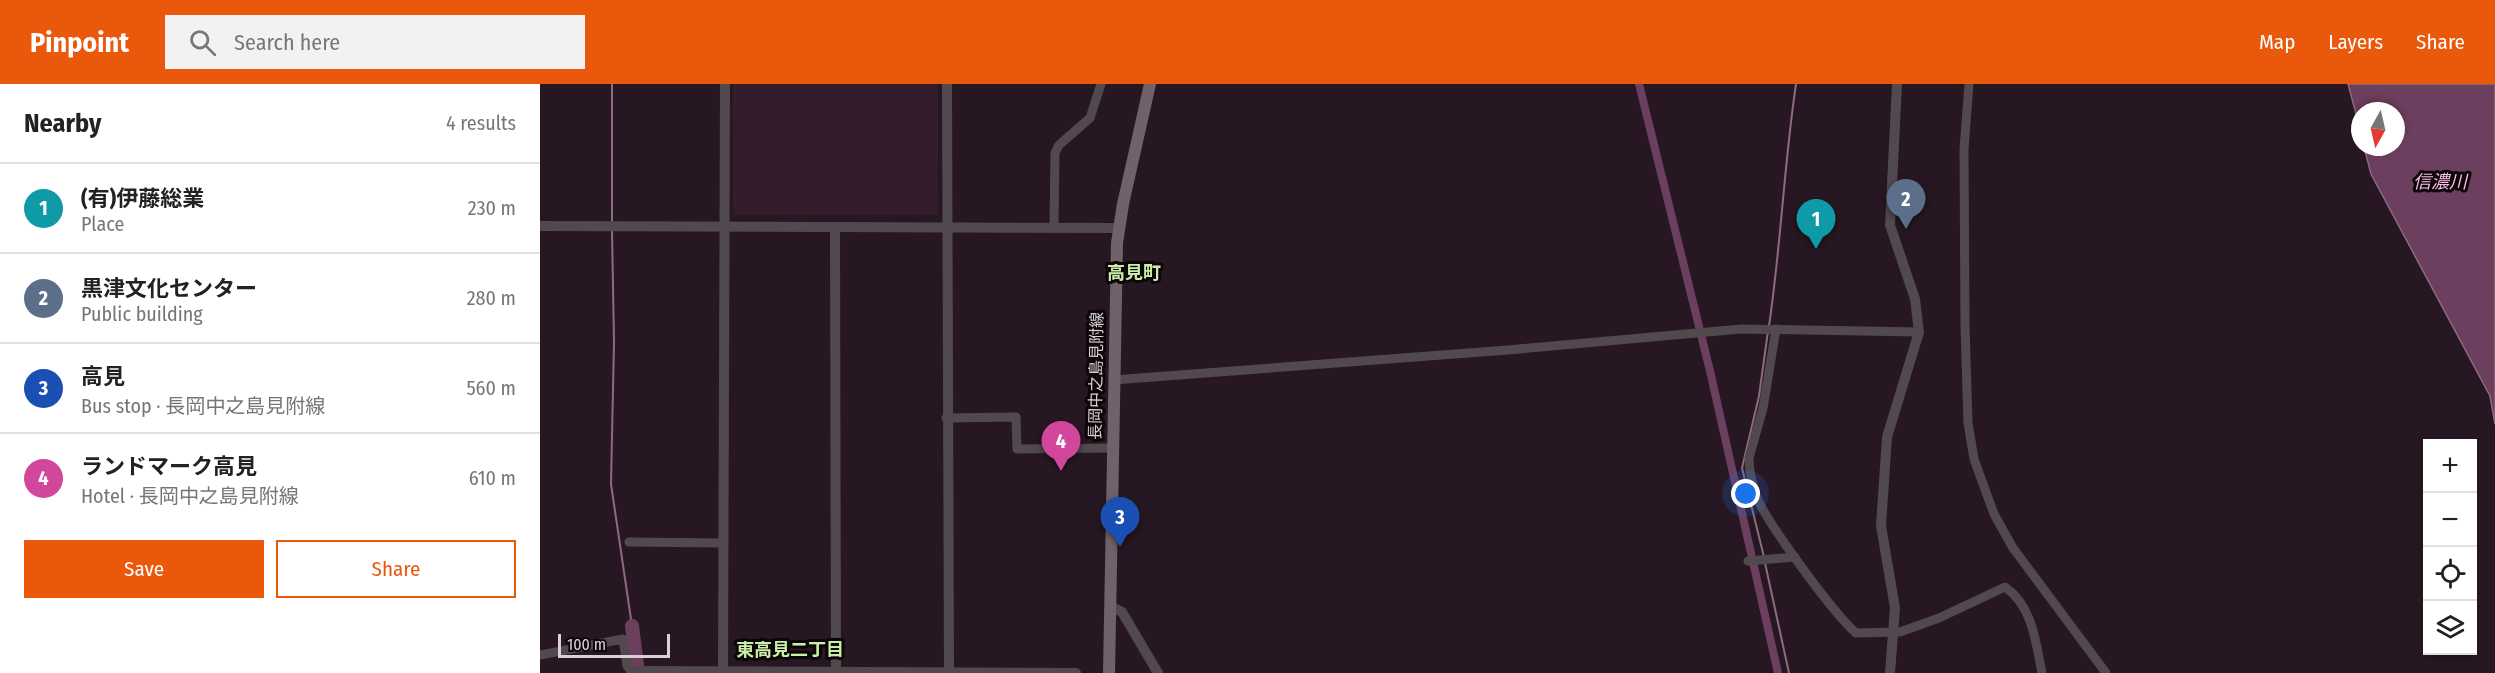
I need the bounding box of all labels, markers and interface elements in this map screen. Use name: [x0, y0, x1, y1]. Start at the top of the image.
search box: [165, 15, 585, 69]
text: Pinpoint: [30, 26, 129, 59]
icon: search: [186, 26, 219, 59]
text: Search here: [234, 29, 340, 56]
text: Map: [2259, 29, 2295, 55]
text: Layers: [2328, 29, 2383, 55]
text: Share: [2416, 29, 2465, 55]
north arrow: [2351, 102, 2405, 156]
text: Nearby: [24, 108, 101, 139]
text: 4 results: [446, 111, 516, 135]
water label: 信濃川: [2413, 171, 2469, 193]
pin: 2: [1886, 180, 1926, 229]
text: (有)伊藤総業: [81, 185, 204, 212]
text: 1: [39, 196, 48, 220]
text: 230 m: [468, 196, 516, 220]
pin: 1: [1796, 200, 1836, 249]
text: Place: [81, 212, 124, 236]
district label: 高見町: [1107, 262, 1161, 284]
text: 黒津文化センター: [81, 275, 257, 302]
text: 2: [39, 286, 48, 310]
text: 280 m: [467, 286, 516, 310]
text: Public building: [81, 302, 203, 326]
street label: 長岡中之島見附線: [1085, 312, 1107, 440]
text: 高見: [81, 363, 125, 390]
text: 3: [39, 376, 48, 400]
text: 560 m: [466, 376, 516, 400]
text: Bus stop · 長岡中之島見附線: [81, 394, 325, 418]
pin: 4: [1042, 422, 1080, 471]
map controls: [2423, 439, 2477, 655]
button: +: [2423, 439, 2477, 493]
text: ランドマーク高見: [81, 453, 257, 480]
text: 4: [38, 466, 49, 490]
text: 610 m: [469, 466, 516, 490]
your location: [1731, 479, 1760, 508]
text: Hotel · 長岡中之島見附線: [81, 484, 299, 508]
button: −: [2423, 493, 2477, 547]
pin: 3: [1100, 498, 1140, 547]
button: Save: [24, 540, 264, 598]
button: Share: [276, 540, 516, 598]
button: locate: [2423, 547, 2477, 601]
button: layers: [2423, 601, 2477, 655]
scale bar: [558, 631, 670, 658]
text: 100 m: [567, 635, 606, 654]
district label: 東高見二丁目: [736, 639, 844, 661]

